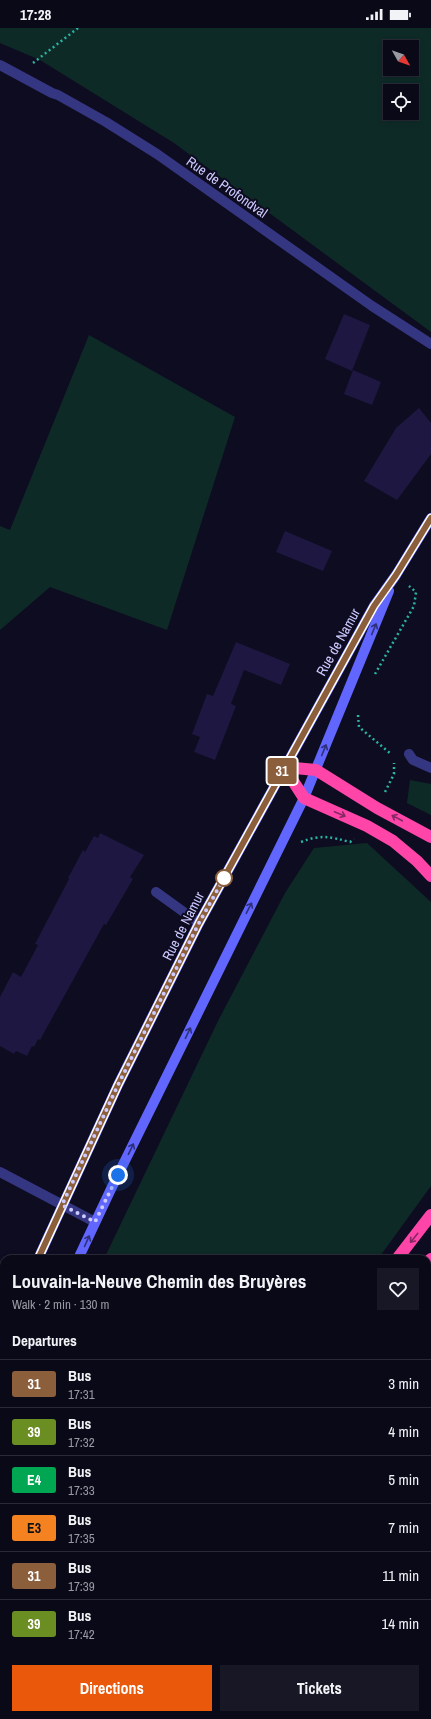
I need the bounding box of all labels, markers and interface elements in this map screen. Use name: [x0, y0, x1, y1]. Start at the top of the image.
text: 17:28: [20, 4, 51, 25]
north arrow: [383, 40, 419, 76]
map controls: [383, 40, 419, 120]
button: locate: [383, 84, 419, 120]
street label: Rue de Profondval: [183, 152, 271, 222]
street label: Rue de Namur: [312, 605, 364, 679]
one-way arrow: [370, 624, 378, 636]
one-way arrow: [321, 744, 329, 756]
line badge: 31: [264, 758, 300, 784]
text: 31: [276, 762, 288, 780]
one-way arrow: [333, 811, 345, 818]
one-way arrow: [391, 814, 403, 822]
unlabelled marker: [215, 869, 233, 887]
street label: Rue de Namur: [158, 889, 208, 963]
one-way arrow: [246, 902, 253, 914]
one-way arrow: [185, 1027, 192, 1039]
one-way arrow: [127, 1144, 135, 1156]
your location: [108, 1165, 128, 1185]
one-way arrow: [410, 1232, 419, 1243]
one-way arrow: [84, 1235, 91, 1247]
text: Louvain-la-Neuve Chemin des Bruyères: [12, 1268, 306, 1294]
button: heart: [377, 1268, 419, 1310]
text: Walk · 2 min · 130 m: [12, 1296, 109, 1313]
text: Departures: [12, 1330, 77, 1351]
text: Bus: [68, 1365, 91, 1386]
text: 3 min: [388, 1373, 419, 1394]
text: 31: [28, 1375, 40, 1393]
text: 17:31: [68, 1386, 95, 1403]
text: Bus: [68, 1413, 91, 1434]
text: 4 min: [388, 1421, 419, 1442]
text: 39: [28, 1423, 40, 1441]
text: 17:32: [68, 1434, 95, 1451]
text: Bus: [68, 1461, 91, 1482]
text: 5 min: [388, 1469, 419, 1490]
text: E4: [27, 1471, 41, 1489]
text: 17:33: [68, 1482, 95, 1499]
text: Bus: [68, 1509, 91, 1530]
text: 7 min: [388, 1517, 419, 1538]
text: E3: [27, 1519, 41, 1537]
text: 17:35: [68, 1530, 95, 1547]
text: Bus: [68, 1557, 91, 1578]
text: 11 min: [382, 1565, 419, 1586]
text: 31: [28, 1567, 40, 1585]
text: 17:39: [68, 1578, 95, 1595]
text: Bus: [68, 1605, 91, 1626]
text: 14 min: [381, 1613, 419, 1634]
text: 39: [28, 1615, 40, 1633]
text: 17:42: [68, 1626, 95, 1643]
button: Directions: [12, 1665, 212, 1711]
button: Tickets: [220, 1665, 419, 1711]

